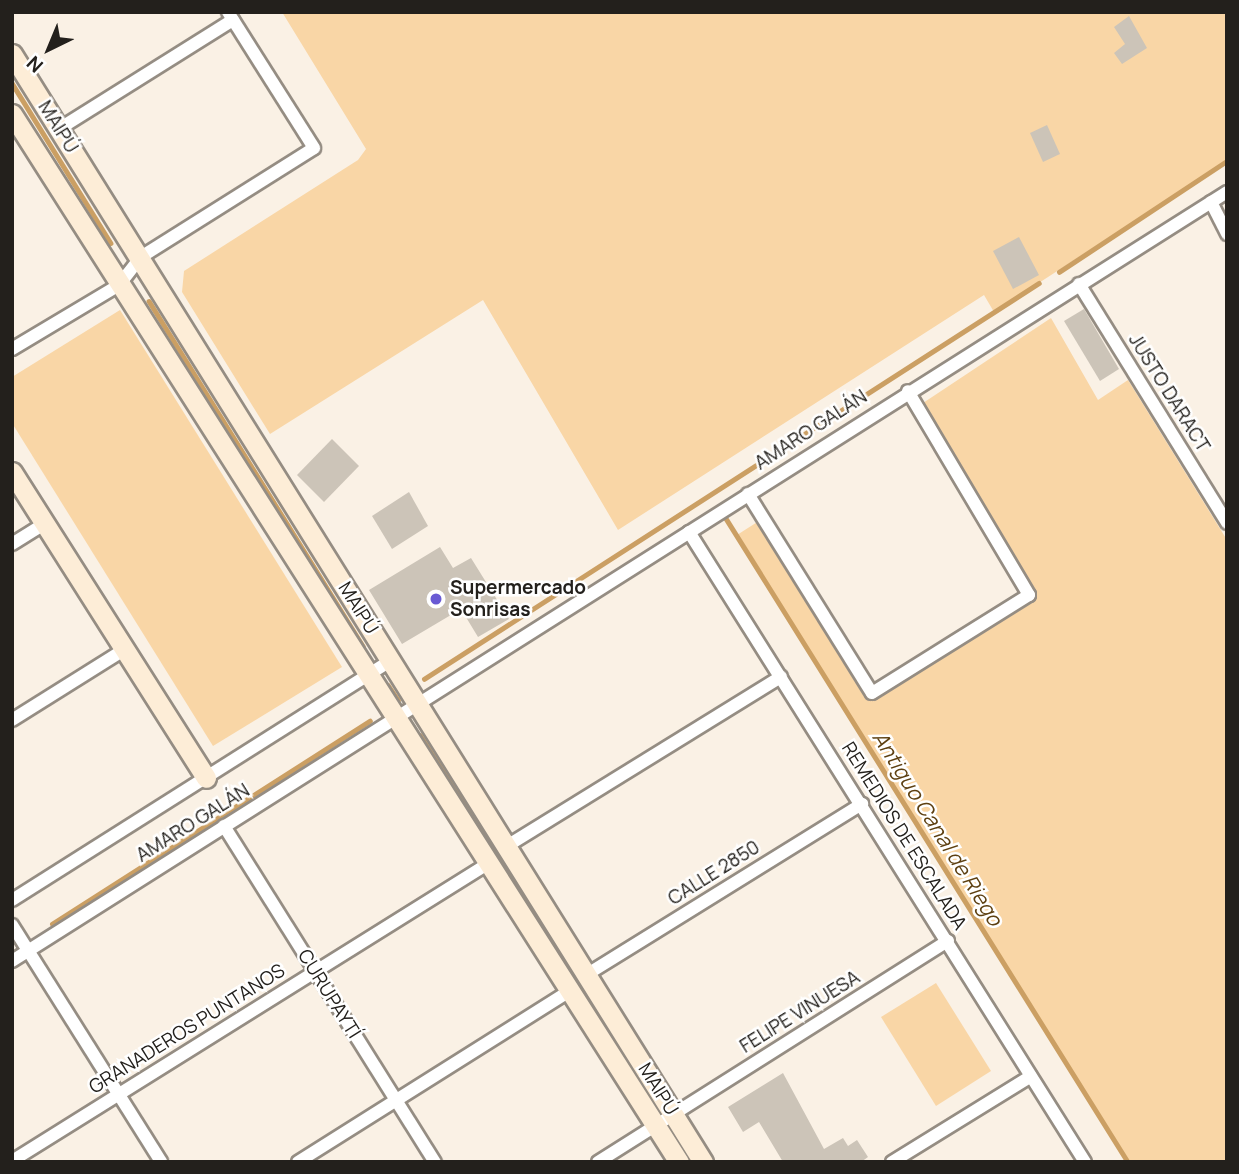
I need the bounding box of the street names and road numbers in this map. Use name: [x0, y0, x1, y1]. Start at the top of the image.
street label: MAIPÚ: [33, 97, 83, 157]
street label: JUSTO DARACT: [1124, 330, 1214, 456]
street label: AMARO GALÁN: [751, 385, 871, 475]
street label: MAIPÚ: [333, 578, 383, 638]
street label: REMEDIOS DE ESCALADA: [837, 738, 971, 934]
street label: AMARO GALÁN: [132, 779, 254, 867]
street label: CALLE 2850: [664, 836, 764, 910]
street label: CURUPAYTÍ: [293, 945, 365, 1043]
street label: GRANADEROS PUNTANOS: [85, 959, 289, 1099]
street label: FELIPE VINUESA: [736, 966, 864, 1058]
street label: MAIPÚ: [633, 1059, 683, 1119]

